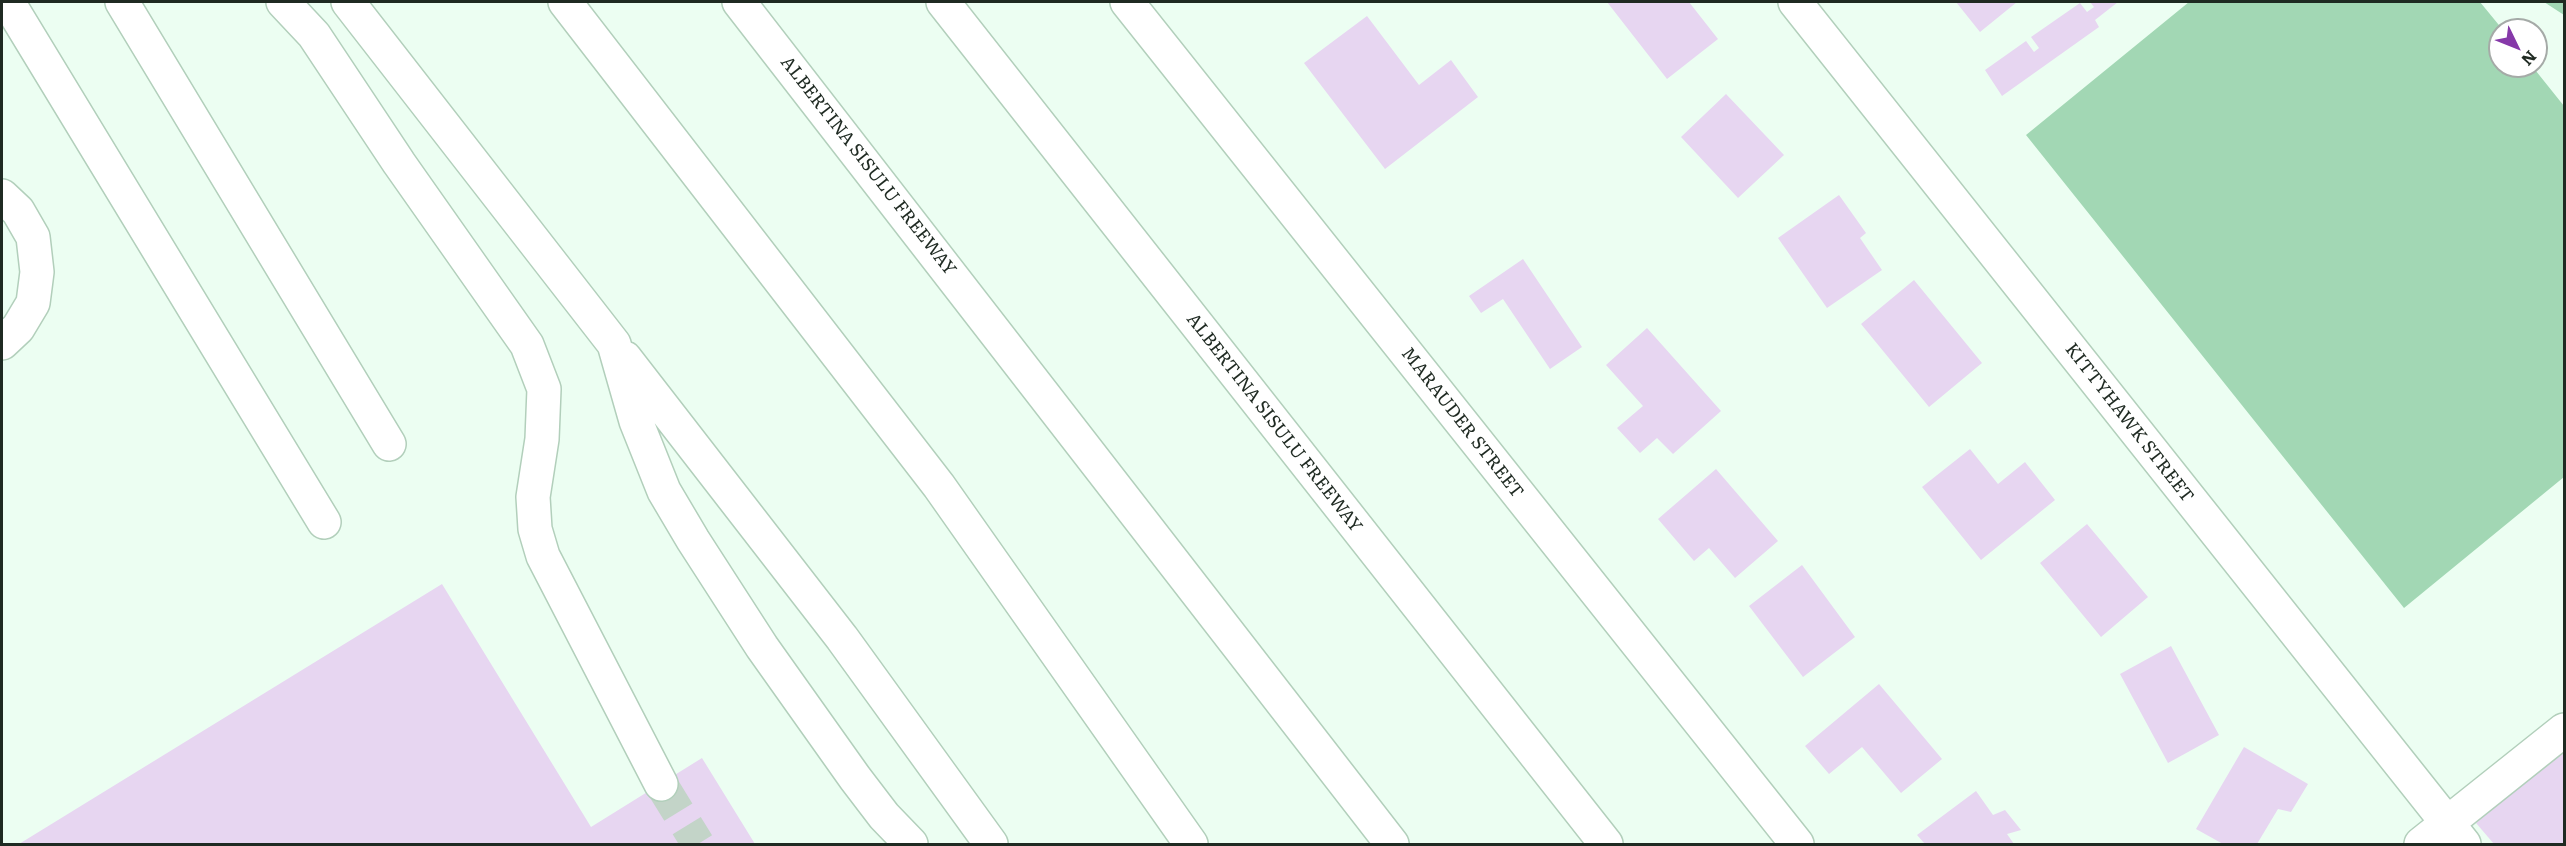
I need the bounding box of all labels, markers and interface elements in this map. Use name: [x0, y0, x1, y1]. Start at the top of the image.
north arrow: [2488, 18, 2548, 78]
text: N: [2516, 46, 2543, 72]
street label: ALBERTINA SISULU FREEWAY: [776, 52, 960, 280]
street label: ALBERTINA SISULU FREEWAY: [1182, 309, 1366, 537]
street label: KITTYHAWK STREET: [2060, 339, 2198, 507]
street label: MARAUDER STREET: [1396, 343, 1528, 503]

